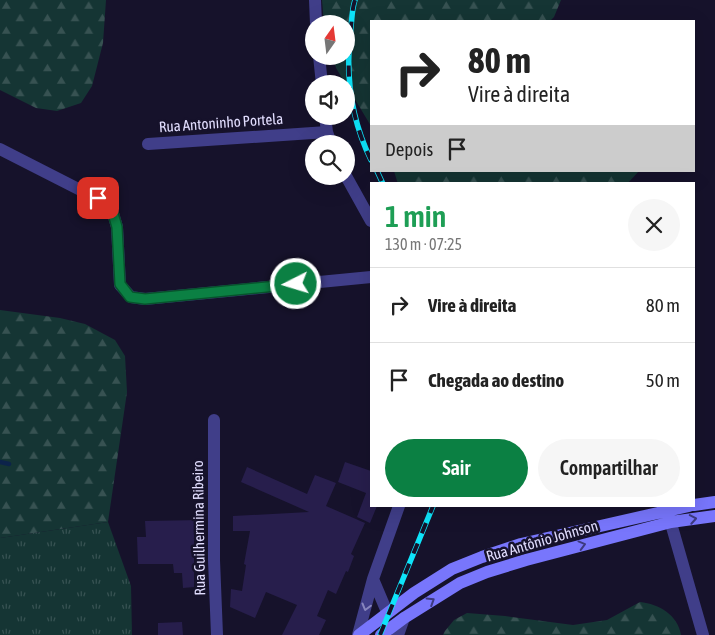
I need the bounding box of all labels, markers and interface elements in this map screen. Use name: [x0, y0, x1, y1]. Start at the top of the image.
north arrow: [305, 15, 355, 65]
map controls: [305, 15, 355, 185]
icon: right: [385, 40, 450, 105]
text: 80 m: [468, 40, 531, 80]
button: sound: [305, 75, 355, 125]
text: Vire à direita: [468, 81, 570, 107]
street label: Rua Antoninho Portela: [158, 110, 284, 135]
button: search: [305, 135, 355, 185]
icon: arrive: [443, 135, 471, 163]
text: Depois: [385, 138, 433, 160]
pin: [77, 177, 119, 219]
icon: arrive: [84, 184, 112, 212]
text: 1 min: [385, 199, 446, 233]
button: close: [628, 199, 680, 251]
text: 130 m · 07:25: [385, 235, 462, 253]
position arrow: [269, 257, 321, 309]
icon: right: [385, 291, 413, 319]
text: Vire à direita: [428, 294, 516, 316]
text: 80 m: [646, 294, 680, 316]
icon: arrive: [385, 366, 413, 394]
text: Chegada ao destino: [428, 369, 564, 391]
text: 50 m: [646, 369, 680, 391]
button: Sair: [385, 439, 528, 497]
button: Compartilhar: [538, 439, 680, 497]
street label: Rua Guilhermina Ribeiro: [189, 460, 208, 596]
one-way arrow: [688, 514, 697, 524]
street label: Rua Antônio Johnson: [484, 516, 600, 565]
one-way arrow: [578, 541, 586, 551]
one-way arrow: [426, 598, 435, 608]
one-way arrow: [361, 603, 371, 611]

